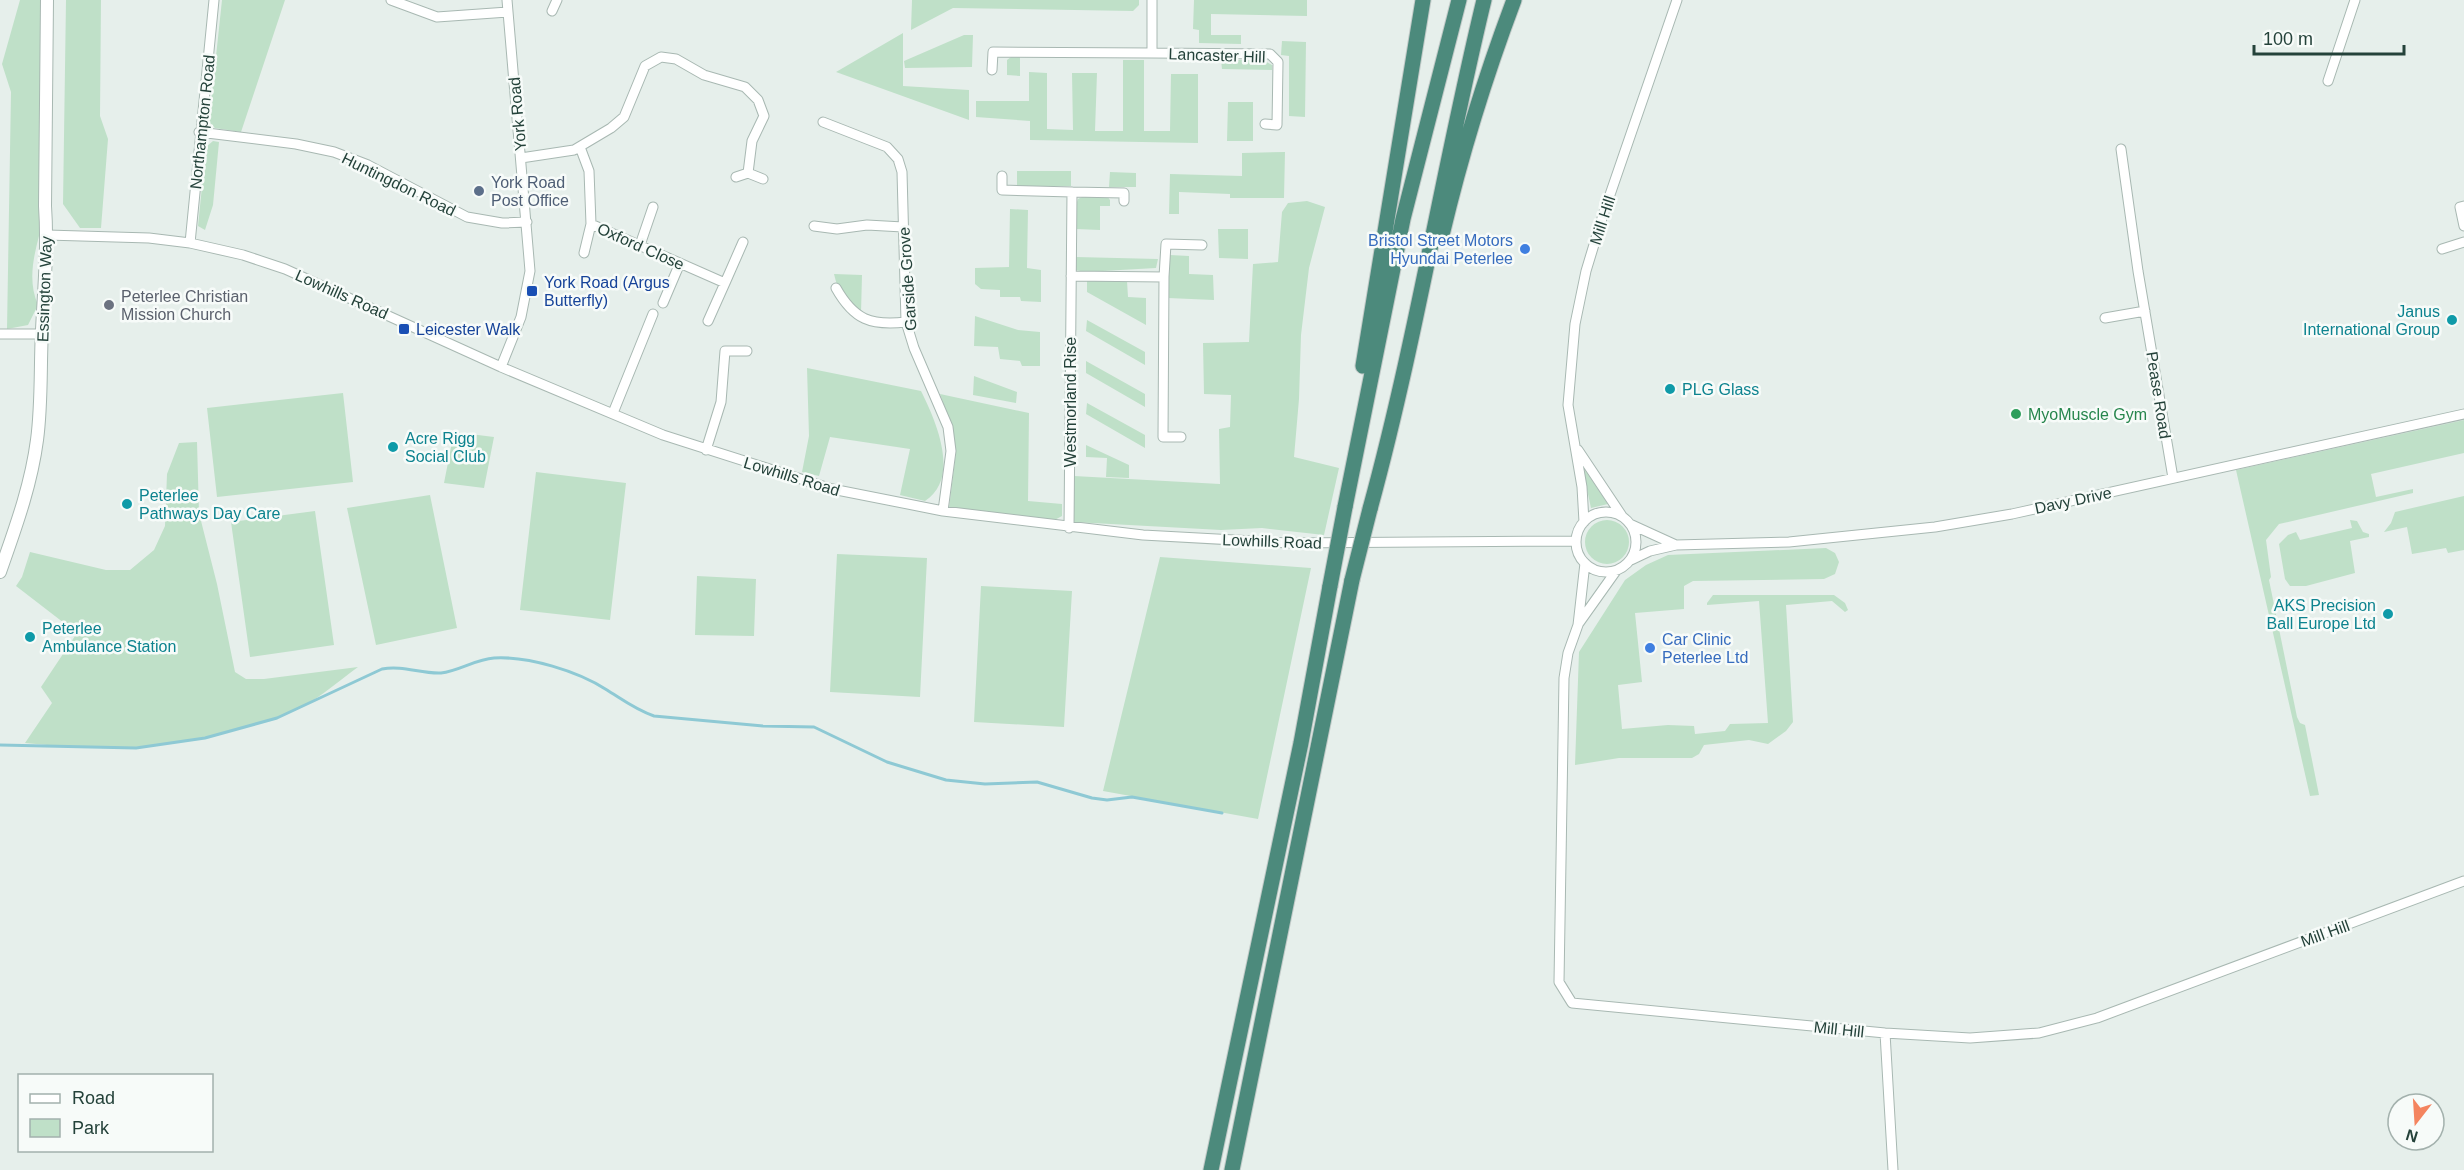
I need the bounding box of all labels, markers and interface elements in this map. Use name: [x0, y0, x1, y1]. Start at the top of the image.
scale bar: [2254, 18, 2404, 56]
text: 100 m: [2263, 29, 2313, 49]
street label: Lancaster Hill: [1168, 45, 1266, 66]
street label: Northampton Road: [187, 54, 218, 190]
street label: York Road: [506, 76, 529, 152]
street label: Huntingdon Road: [339, 150, 458, 219]
place label: York Road Post Office: [491, 174, 569, 209]
marker: York Road Post Office: [472, 184, 486, 198]
street label: Mill Hill: [1587, 193, 1618, 247]
street label: Oxford Close: [595, 220, 687, 273]
street label: Garside Grove: [895, 226, 920, 331]
place label: Bristol Street Motors Hyundai Peterlee: [1368, 232, 1513, 267]
street label: Essington Way: [34, 236, 55, 342]
marker: Bristol Street Motors Hyundai Peterlee: [1518, 242, 1532, 256]
street label: Lowhills Road: [293, 266, 391, 322]
place label: York Road (Argus Butterfly): [544, 274, 670, 309]
marker: York Road (Argus Butterfly): [525, 284, 539, 298]
place label: Peterlee Christian Mission Church: [121, 288, 248, 323]
marker: Peterlee Christian Mission Church: [102, 298, 116, 312]
place label: Janus International Group: [2303, 303, 2440, 338]
marker: Janus International Group: [2445, 313, 2459, 327]
place label: Leicester Walk: [416, 321, 521, 338]
marker: Leicester Walk: [397, 322, 411, 336]
street label: Westmorland Rise: [1062, 337, 1079, 467]
street label: Pease Road: [2143, 350, 2174, 440]
place label: PLG Glass: [1682, 381, 1759, 398]
marker: PLG Glass: [1663, 382, 1677, 396]
place label: MyoMuscle Gym: [2028, 406, 2147, 423]
marker: MyoMuscle Gym: [2009, 407, 2023, 421]
place label: Acre Rigg Social Club: [405, 430, 486, 465]
marker: Acre Rigg Social Club: [386, 440, 400, 454]
street label: Lowhills Road: [742, 454, 842, 499]
street label: Davy Drive: [2033, 484, 2113, 517]
place label: Peterlee Pathways Day Care: [139, 487, 280, 522]
marker: Peterlee Pathways Day Care: [120, 497, 134, 511]
street label: Lowhills Road: [1222, 531, 1322, 552]
place label: AKS Precision Ball Europe Ltd: [2267, 597, 2376, 632]
marker: AKS Precision Ball Europe Ltd: [2381, 607, 2395, 621]
place label: Peterlee Ambulance Station: [42, 620, 176, 655]
marker: Peterlee Ambulance Station: [23, 630, 37, 644]
place label: Car Clinic Peterlee Ltd: [1662, 631, 1748, 666]
marker: Car Clinic Peterlee Ltd: [1643, 641, 1657, 655]
street label: Mill Hill: [2298, 917, 2352, 950]
street label: Mill Hill: [1813, 1018, 1865, 1041]
legend: [18, 1074, 213, 1152]
text: Road: [72, 1088, 115, 1108]
north arrow: [2386, 1092, 2446, 1152]
text: Park: [72, 1118, 110, 1138]
text: N: [2404, 1126, 2420, 1146]

